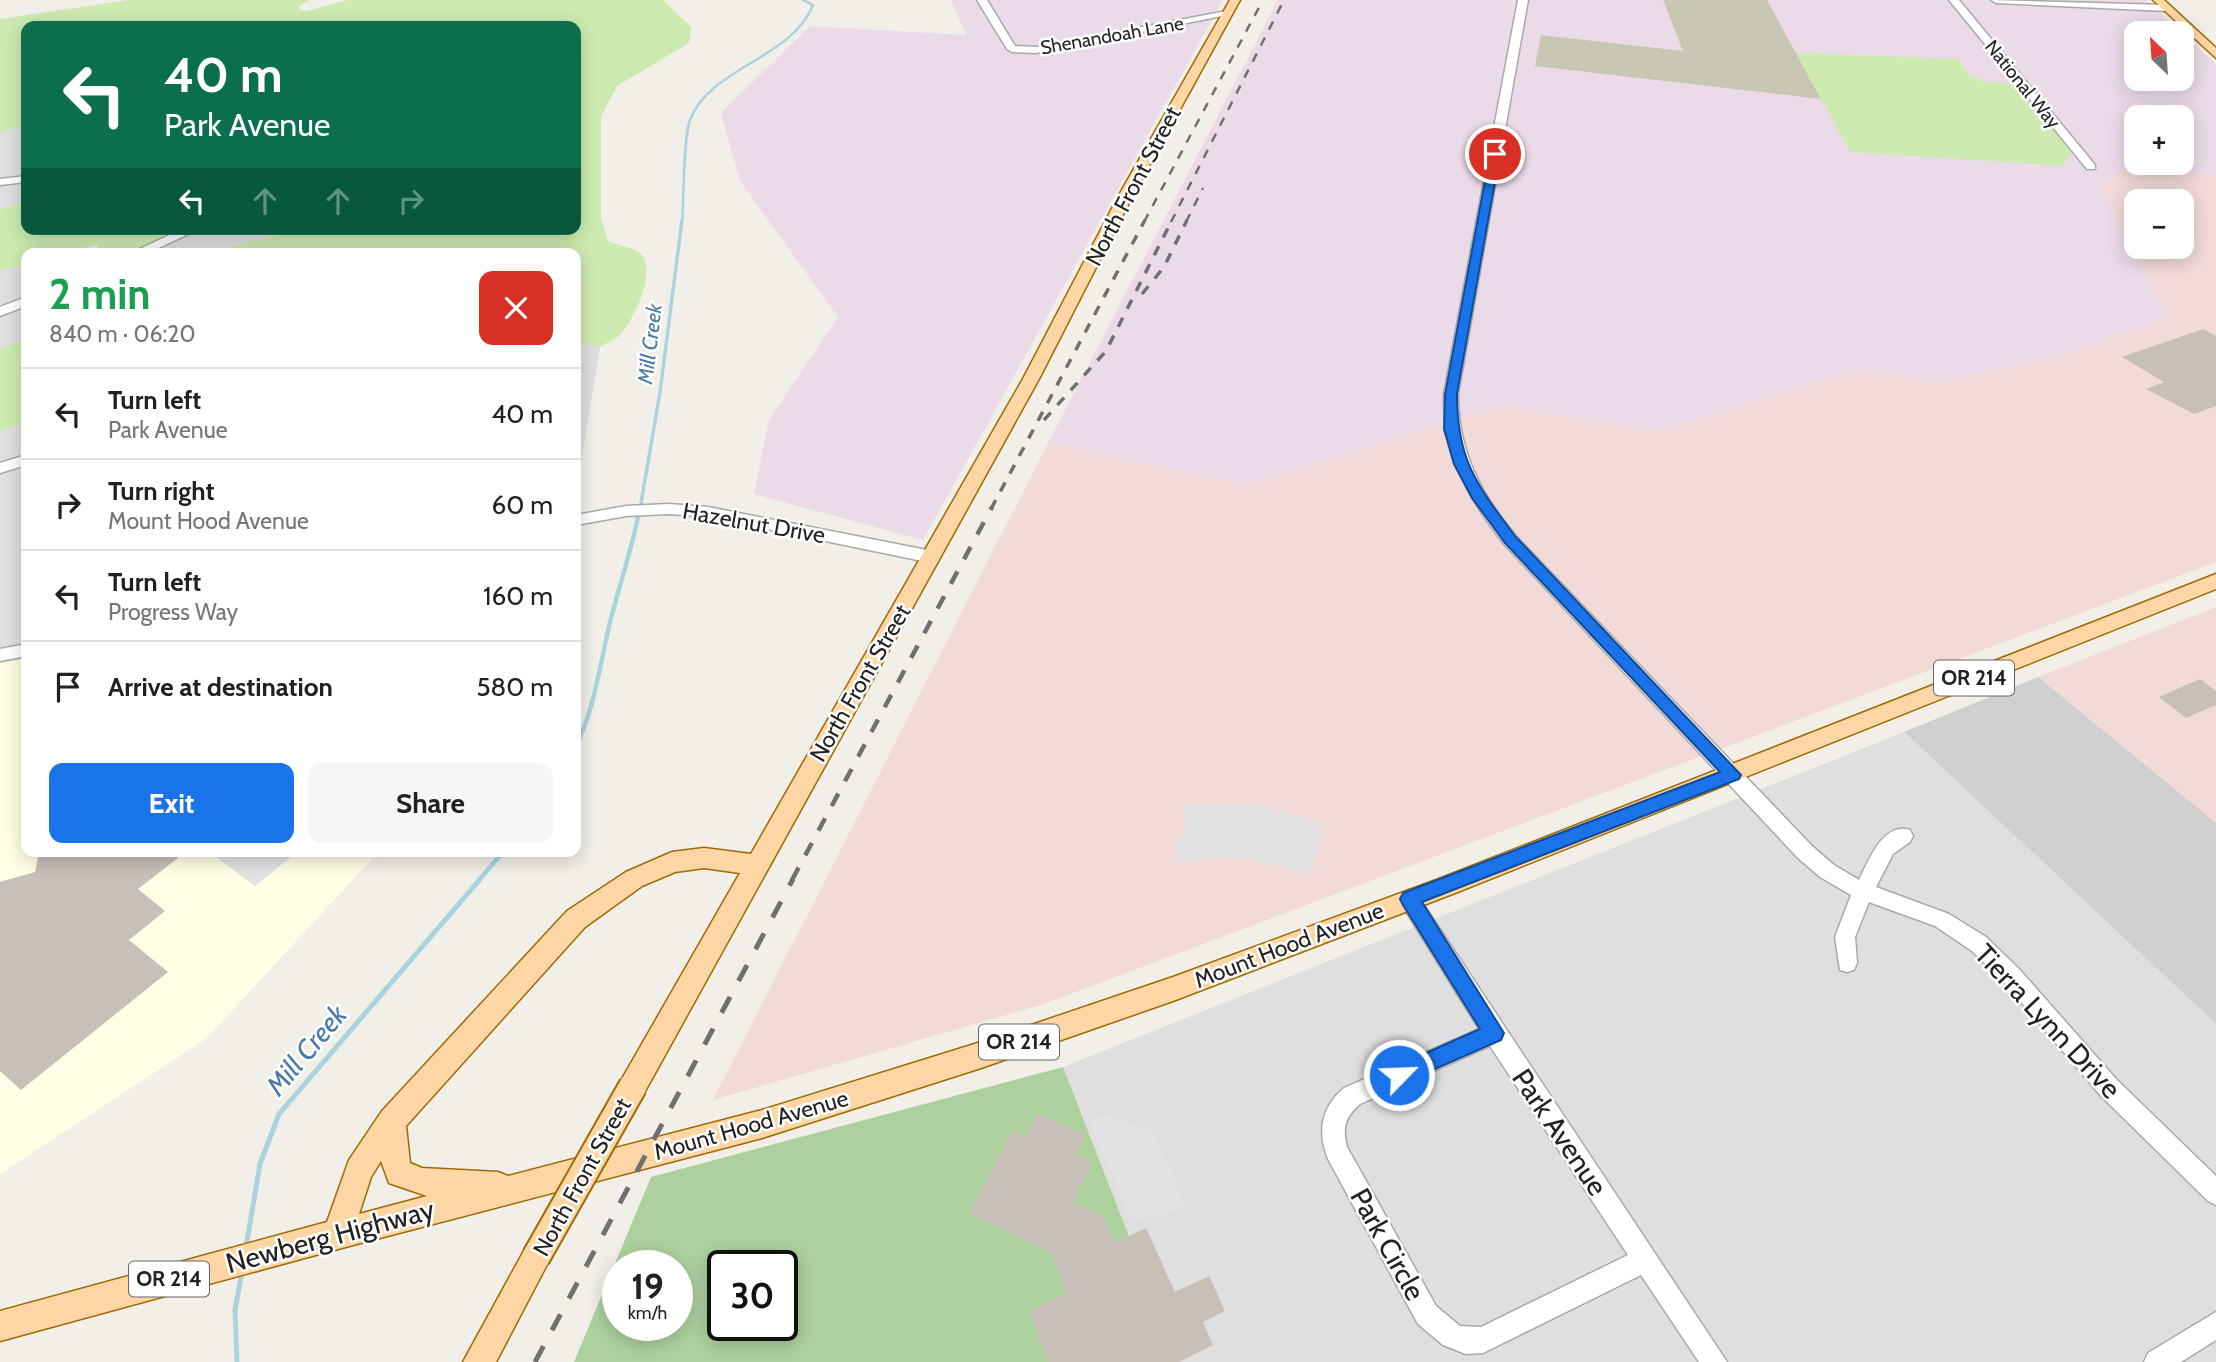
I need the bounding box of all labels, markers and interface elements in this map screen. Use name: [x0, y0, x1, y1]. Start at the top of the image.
street label: Shenandoah Lane: [1039, 12, 1186, 59]
north arrow: [2124, 21, 2194, 91]
map controls: [2124, 21, 2194, 259]
street label: National Way: [1980, 35, 2065, 133]
text: 40 m: [164, 45, 283, 104]
icon: left: [49, 49, 140, 140]
street label: North Front Street: [1079, 101, 1187, 270]
text: Park Avenue: [164, 105, 330, 144]
button: +: [2124, 105, 2194, 175]
pin: [1465, 124, 1525, 184]
icon: arrive: [1476, 135, 1514, 173]
icon: left: [173, 182, 211, 220]
icon: ahead: [246, 182, 284, 220]
icon: ahead: [319, 182, 357, 220]
icon: right: [392, 182, 430, 220]
button: −: [2124, 189, 2194, 259]
text: 2 min: [49, 268, 150, 320]
button: close: [479, 271, 553, 345]
water label: Mill Creek: [632, 301, 667, 386]
text: 840 m · 06:20: [49, 320, 195, 348]
text: Turn left: [108, 384, 201, 416]
icon: left: [49, 395, 87, 433]
text: 40 m: [491, 398, 553, 430]
text: Park Avenue: [108, 416, 228, 444]
text: Turn right: [108, 475, 214, 507]
icon: right: [49, 486, 87, 524]
text: 60 m: [491, 489, 553, 521]
street label: Hazelnut Drive: [681, 497, 828, 549]
text: Mount Hood Avenue: [108, 507, 309, 535]
text: Turn left: [108, 566, 201, 598]
icon: left: [49, 577, 87, 615]
text: 160 m: [483, 580, 553, 612]
text: Progress Way: [108, 598, 238, 626]
street label: North Front Street: [804, 599, 916, 766]
road number: OR 214: [1934, 660, 2014, 696]
icon: arrive: [49, 668, 87, 706]
text: Arrive at destination: [108, 671, 333, 703]
text: 580 m: [476, 671, 553, 703]
button: Exit: [49, 763, 294, 843]
button: Share: [308, 763, 553, 843]
street label: Mount Hood Avenue: [1190, 896, 1388, 994]
street label: Tierra Lynn Drive: [1968, 937, 2128, 1105]
water label: Mill Creek: [258, 997, 354, 1103]
road number: OR 214: [979, 1024, 1059, 1060]
position arrow: [1362, 1038, 1436, 1112]
street label: Park Avenue: [1505, 1062, 1615, 1202]
street label: Mount Hood Avenue: [651, 1084, 852, 1166]
street label: North Front Street: [527, 1093, 637, 1261]
street label: Park Circle: [1343, 1182, 1433, 1306]
street label: Newberg Highway: [222, 1192, 438, 1280]
speed limit sign: 30: [707, 1250, 798, 1341]
road number: OR 214: [129, 1262, 209, 1296]
text: 19: [631, 1265, 664, 1308]
text: km/h: [628, 1302, 667, 1324]

